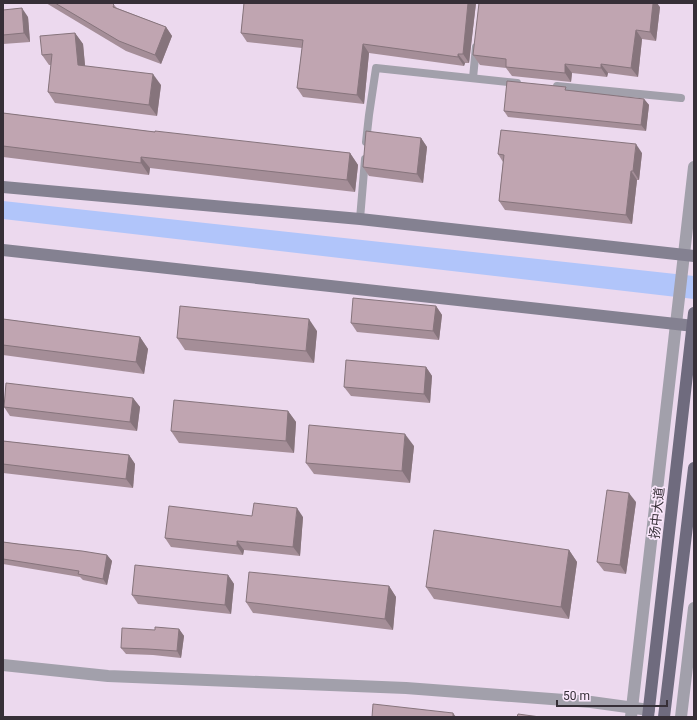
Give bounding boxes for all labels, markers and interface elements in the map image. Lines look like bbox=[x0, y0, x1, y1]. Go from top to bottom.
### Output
street label: 扬中大道 bbox=[647, 486, 667, 540]
scale bar bbox=[557, 682, 667, 708]
text: 50 m bbox=[563, 689, 590, 703]

